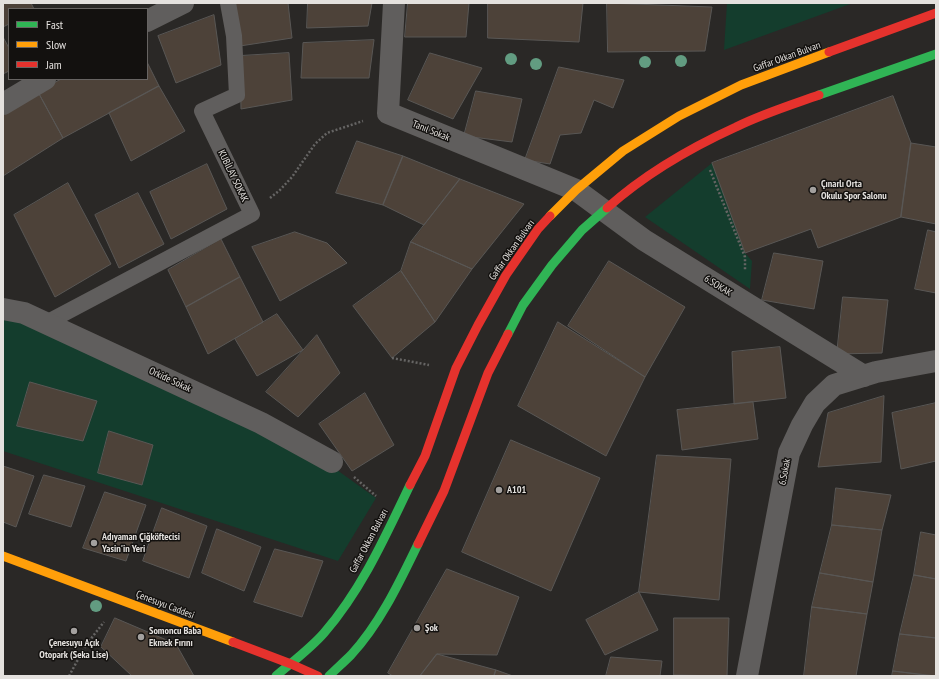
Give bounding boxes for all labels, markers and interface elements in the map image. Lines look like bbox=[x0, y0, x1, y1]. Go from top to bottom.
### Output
legend bbox=[8, 8, 148, 80]
text: Fast bbox=[46, 17, 63, 32]
text: Slow bbox=[46, 37, 66, 52]
street label: Gaffar Okkan Bulvarı bbox=[752, 39, 822, 75]
text: Jam bbox=[46, 57, 62, 72]
street label: Tanıl Sokak bbox=[411, 118, 451, 144]
street label: KUBİLAY SOKAK bbox=[215, 148, 251, 204]
place label: Çınarlı Orta Okulu Spor Salonu bbox=[821, 178, 887, 202]
marker: Çınarlı Orta Okulu Spor Salonu bbox=[808, 185, 818, 195]
street label: Gaffar Okkan Bulvarı bbox=[487, 218, 537, 282]
street label: 6.SOKAK bbox=[702, 273, 734, 299]
street label: Orkide Sokak bbox=[147, 365, 193, 395]
street label: 6.Sokak bbox=[777, 458, 793, 486]
place label: A101 bbox=[507, 484, 526, 496]
marker: A101 bbox=[494, 485, 504, 495]
street label: Gaffar Okkan Bulvarı bbox=[347, 507, 391, 575]
place label: Adıyaman Çiğköftecisi Yasin'in Yeri bbox=[102, 531, 180, 554]
marker: Adıyaman Çiğköftecisi Yasin'in Yeri bbox=[89, 538, 99, 548]
street label: Çenesuyu Caddesi bbox=[134, 588, 196, 622]
place label: Şok bbox=[425, 622, 438, 634]
marker: Şok bbox=[412, 623, 422, 633]
place label: Somoncu Baba Ekmek Fırını bbox=[149, 625, 201, 648]
marker: Çenesuyu Açık Otopark (Seka Lise) bbox=[69, 626, 79, 636]
marker: Somoncu Baba Ekmek Fırını bbox=[136, 632, 146, 642]
place label: Çenesuyu Açık Otopark (Seka Lise) bbox=[39, 637, 109, 660]

